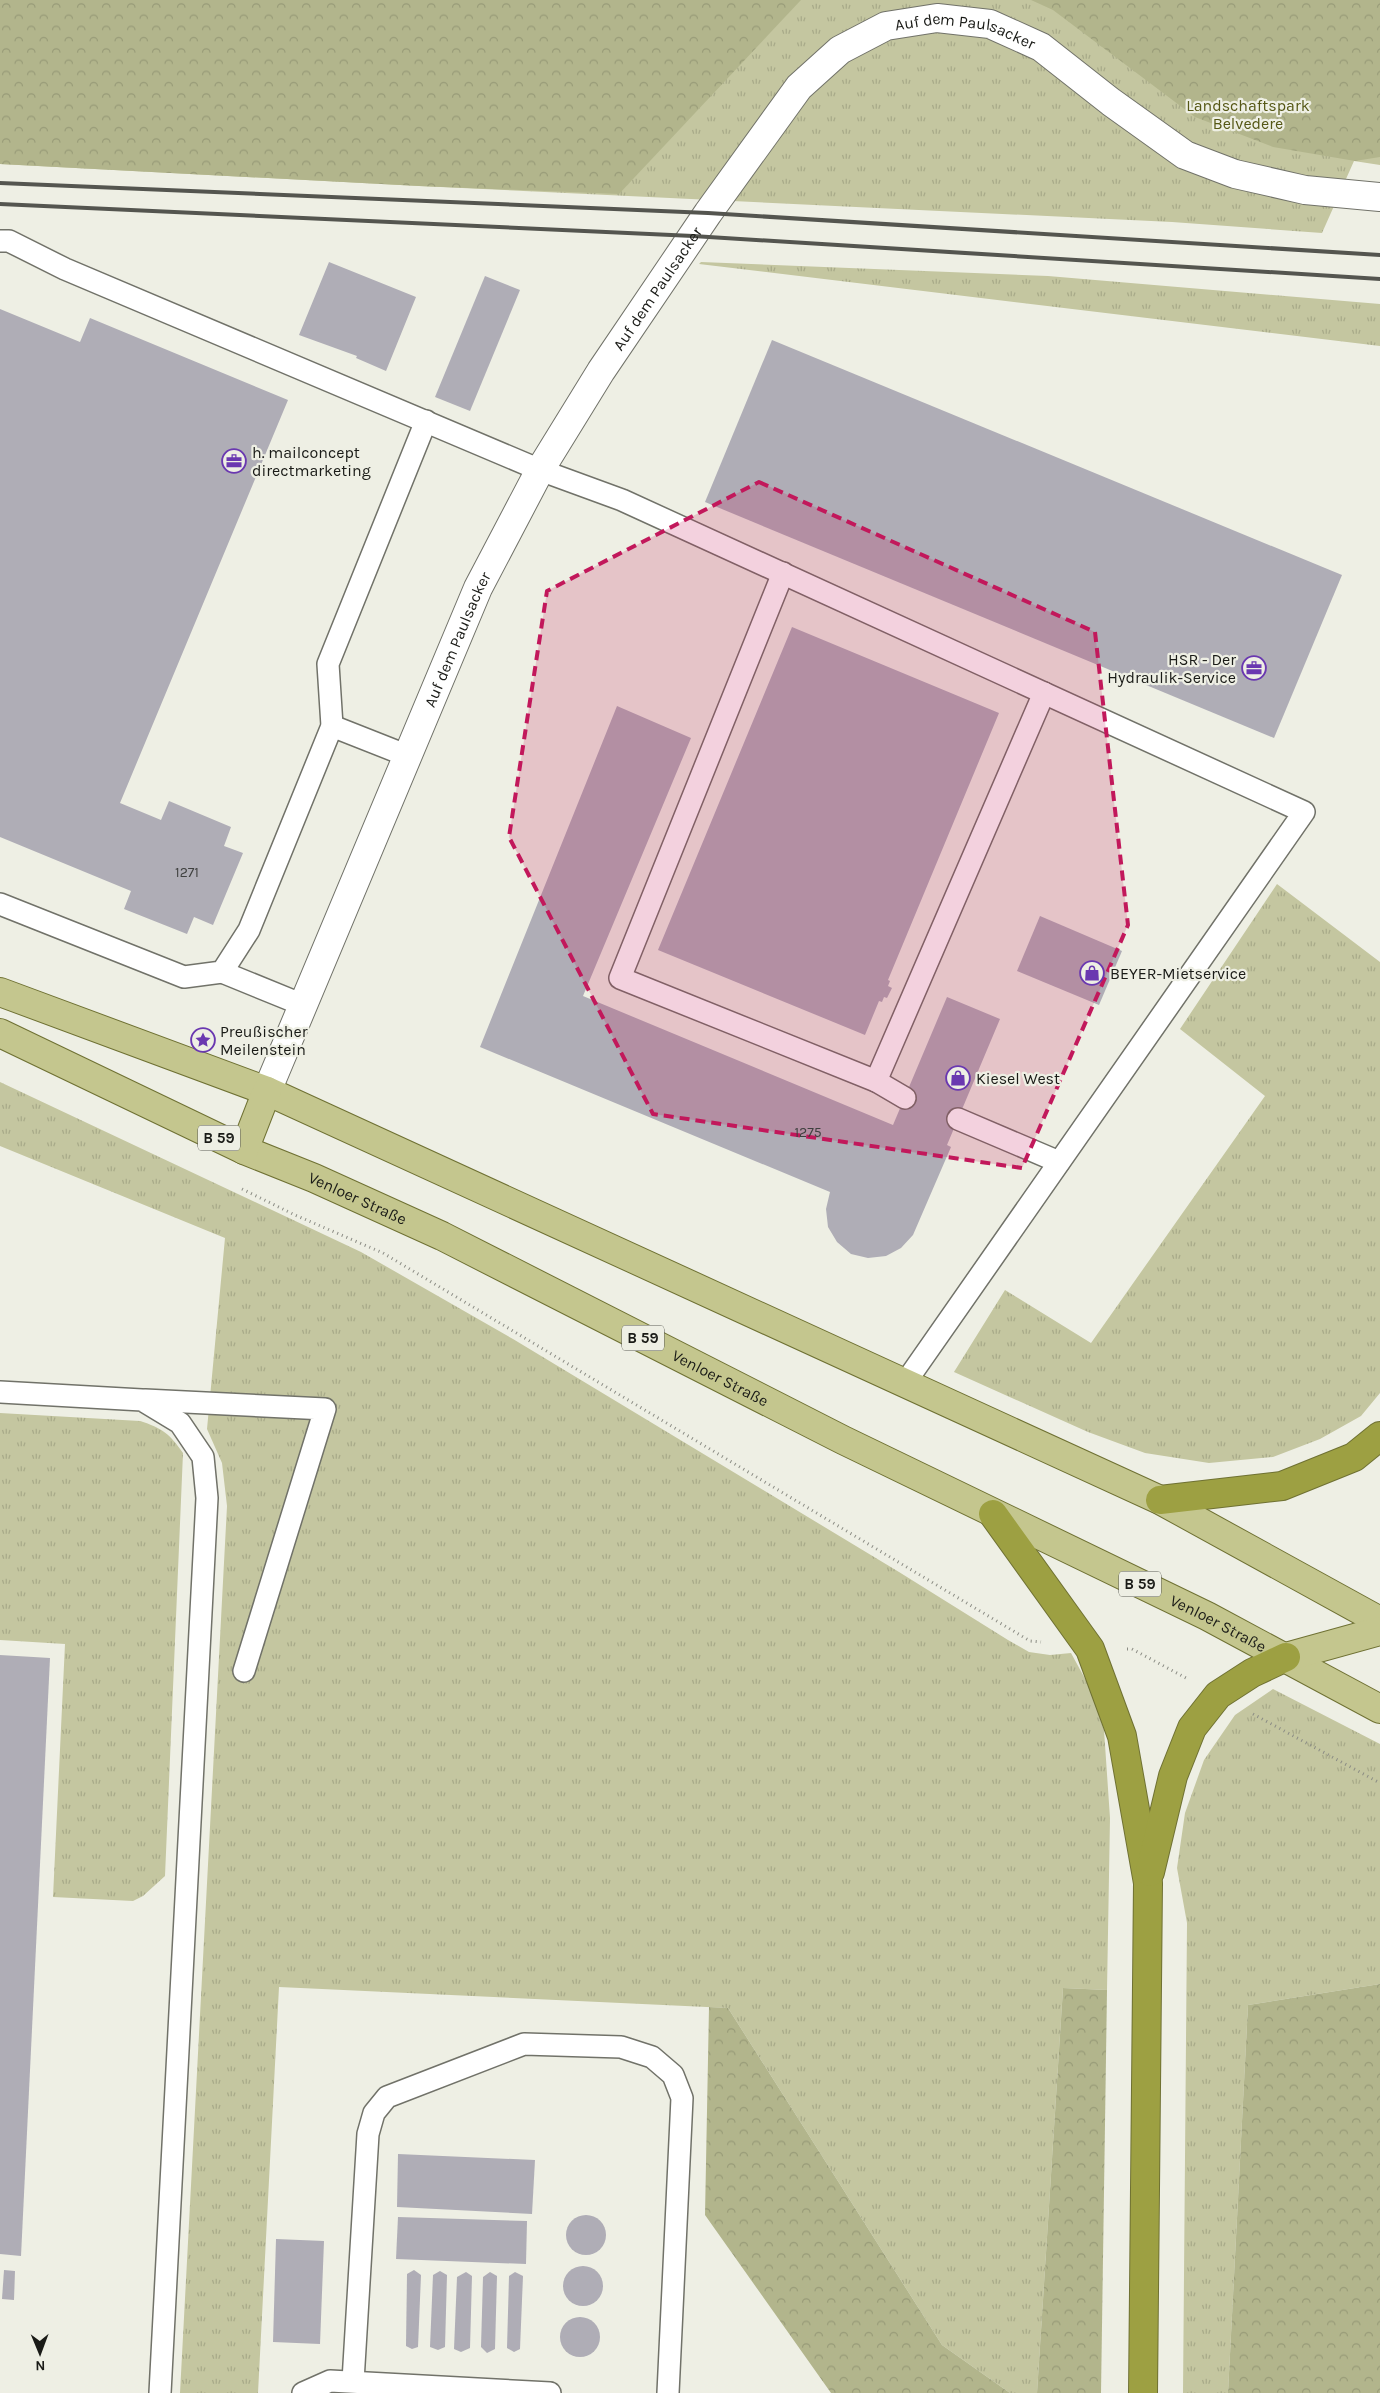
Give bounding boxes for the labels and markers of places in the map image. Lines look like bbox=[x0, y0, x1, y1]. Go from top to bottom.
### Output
place label: h. mailconcept directmarketing bbox=[252, 443, 371, 480]
office icon: h. mailconcept directmarketing bbox=[221, 448, 247, 474]
place label: HSR - Der Hydraulik-Service bbox=[1107, 650, 1236, 687]
office icon: HSR - Der Hydraulik-Service bbox=[1241, 655, 1267, 681]
shop icon: BEYER-Mietservice bbox=[1079, 960, 1105, 986]
place label: BEYER-Mietservice bbox=[1110, 964, 1246, 983]
place label: Preußischer Meilenstein bbox=[220, 1022, 308, 1059]
place icon: Preußischer Meilenstein bbox=[190, 1027, 216, 1053]
shop icon: Kiesel West bbox=[945, 1065, 971, 1091]
place label: Kiesel West bbox=[976, 1069, 1060, 1088]

